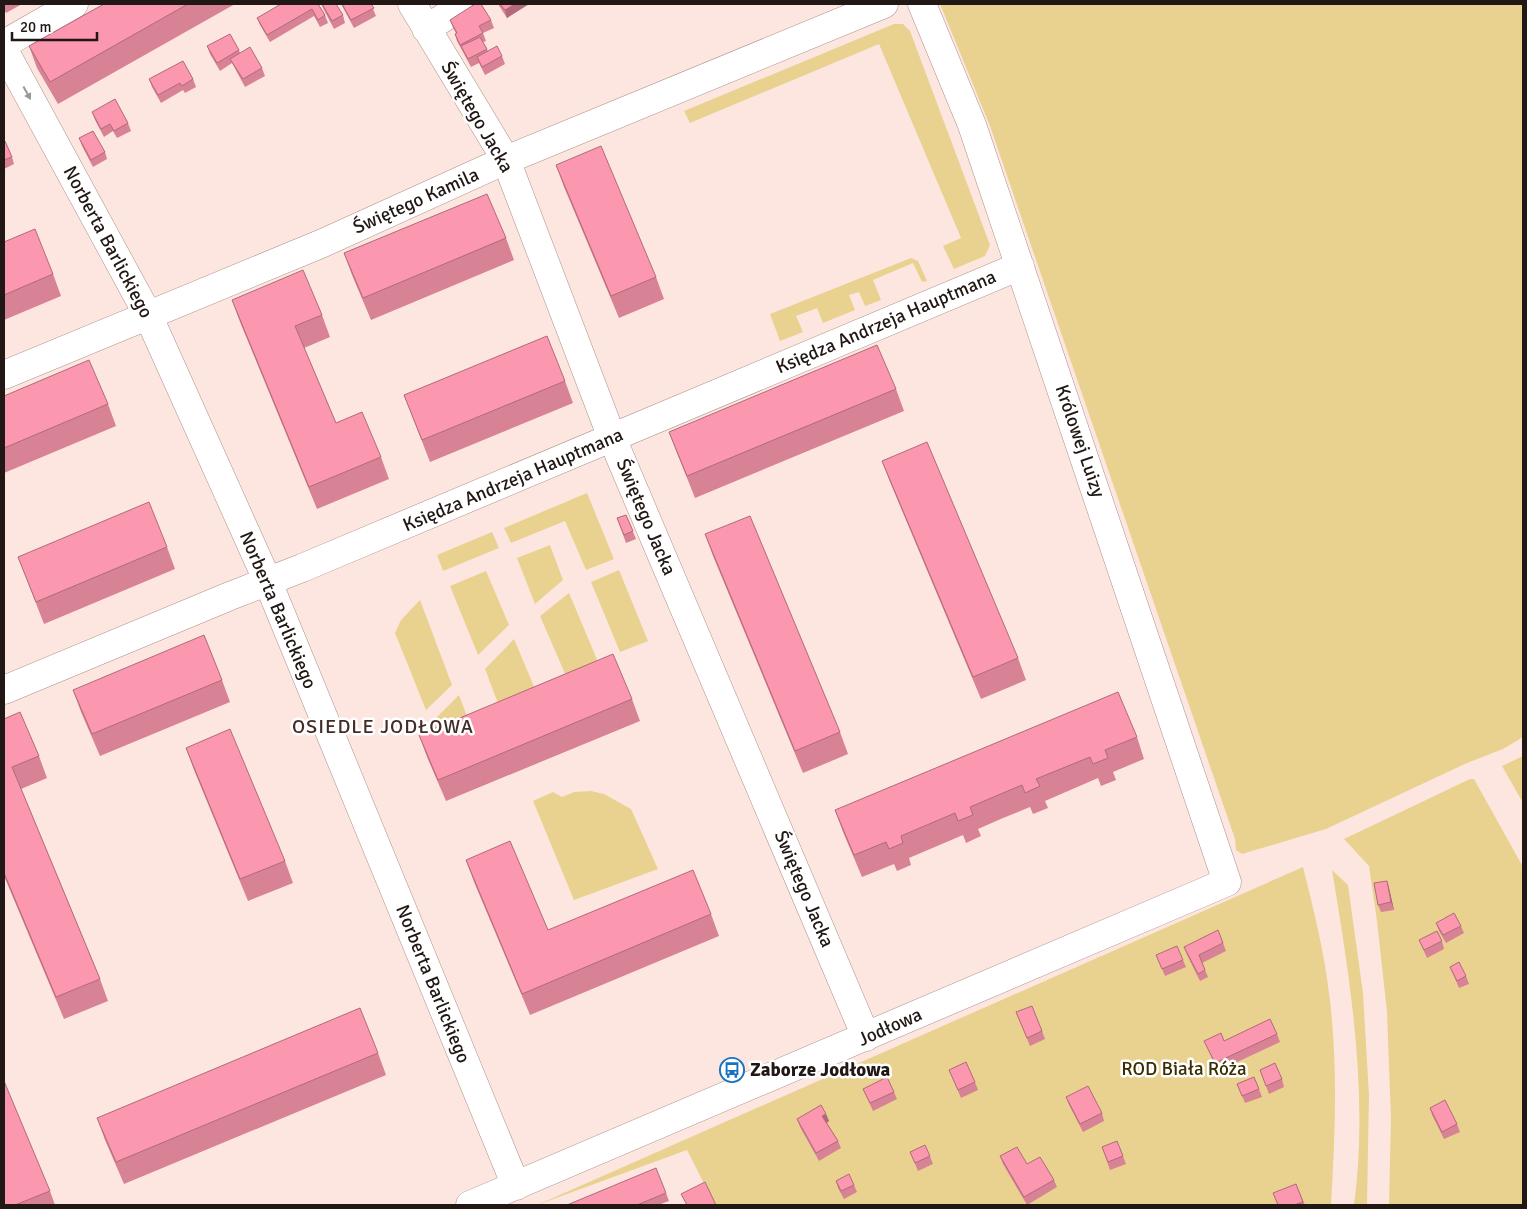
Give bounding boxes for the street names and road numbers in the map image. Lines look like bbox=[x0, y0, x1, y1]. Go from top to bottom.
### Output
street label: Świętego Jacka bbox=[435, 57, 519, 177]
street label: Norberta Barlickiego bbox=[58, 162, 158, 322]
street label: Świętego Kamila bbox=[349, 162, 483, 240]
street label: Księdza Andrzeja Hauptmana bbox=[772, 265, 1000, 379]
street label: Królowej Luizy bbox=[1050, 381, 1111, 501]
street label: Księdza Andrzeja Hauptmana bbox=[399, 423, 627, 537]
street label: Świętego Jacka bbox=[611, 455, 681, 579]
street label: Norberta Barlickiego bbox=[234, 528, 322, 693]
street label: Świętego Jacka bbox=[769, 827, 839, 951]
street label: Norberta Barlickiego bbox=[390, 901, 476, 1067]
street label: Jodłowa bbox=[854, 1002, 926, 1052]

